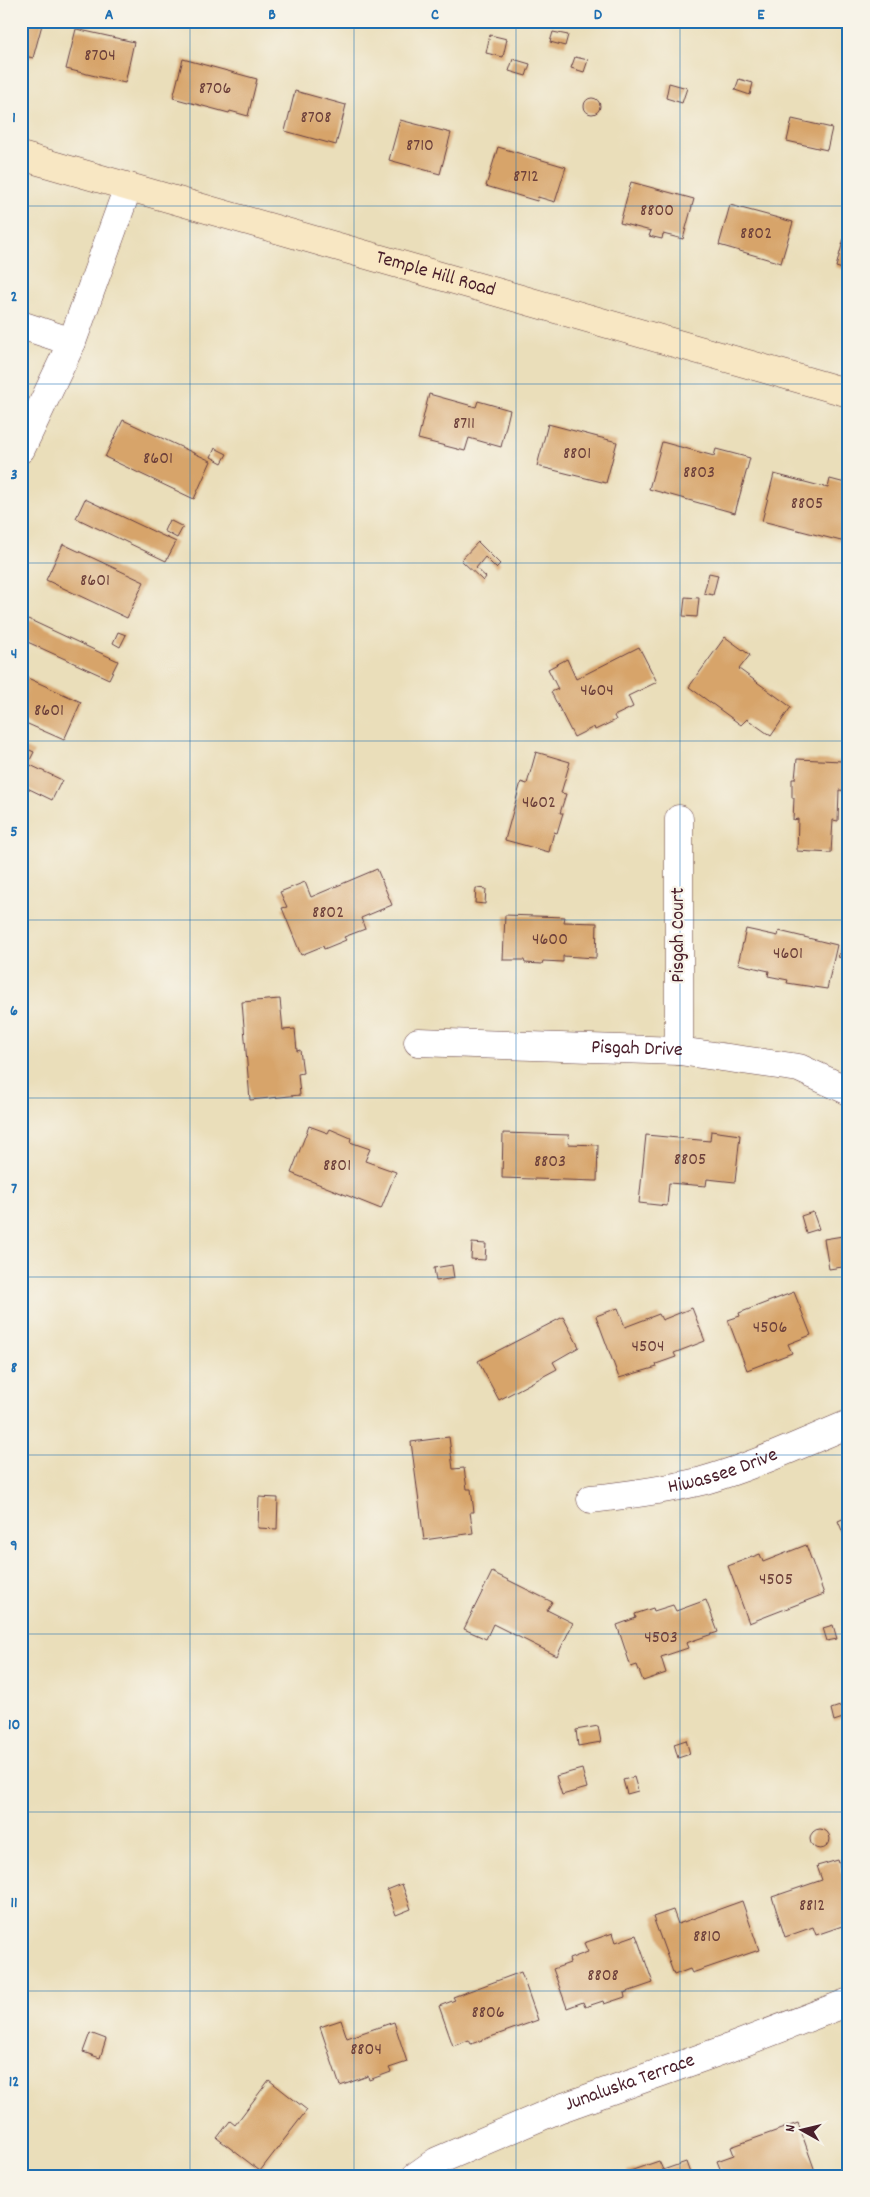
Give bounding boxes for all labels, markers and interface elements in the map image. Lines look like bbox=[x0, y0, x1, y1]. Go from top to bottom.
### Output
text: A bbox=[105, 4, 114, 27]
text: B bbox=[268, 4, 276, 27]
text: C bbox=[431, 4, 439, 27]
text: D bbox=[594, 4, 603, 27]
text: E bbox=[757, 4, 765, 27]
house number: 8704 bbox=[84, 44, 116, 69]
house number: 8706 bbox=[199, 77, 231, 102]
house number: 8708 bbox=[300, 106, 332, 131]
text: 1 bbox=[12, 107, 16, 130]
house number: 8710 bbox=[406, 134, 434, 159]
house number: 8712 bbox=[513, 165, 539, 190]
house number: 8800 bbox=[640, 199, 674, 224]
house number: 8802 bbox=[740, 222, 772, 247]
street label: Temple Hill Road bbox=[372, 244, 499, 305]
text: 2 bbox=[11, 286, 18, 309]
house number: 8711 bbox=[453, 412, 475, 437]
house number: 8801 bbox=[563, 442, 591, 467]
house number: 8601 bbox=[143, 447, 173, 472]
house number: 8803 bbox=[683, 461, 715, 486]
text: 3 bbox=[10, 464, 18, 487]
house number: 8805 bbox=[791, 492, 823, 517]
house number: 8601 bbox=[80, 569, 110, 594]
text: 4 bbox=[11, 643, 17, 666]
house number: 4604 bbox=[580, 679, 614, 704]
house number: 8601 bbox=[34, 699, 64, 724]
house number: 4602 bbox=[522, 791, 556, 816]
text: 5 bbox=[10, 821, 18, 844]
street label: Pisgah Court bbox=[665, 887, 693, 983]
house number: 8802 bbox=[312, 901, 344, 926]
house number: 4600 bbox=[532, 928, 568, 953]
house number: 4601 bbox=[773, 942, 803, 967]
text: 6 bbox=[10, 1000, 18, 1023]
street label: Pisgah Drive bbox=[591, 1034, 683, 1065]
house number: 8805 bbox=[674, 1148, 706, 1173]
house number: 8803 bbox=[534, 1150, 566, 1175]
house number: 8801 bbox=[323, 1154, 351, 1179]
text: 7 bbox=[11, 1178, 17, 1201]
house number: 4506 bbox=[753, 1316, 787, 1341]
house number: 4504 bbox=[631, 1335, 665, 1360]
text: 8 bbox=[11, 1357, 18, 1380]
street label: Hiwassee Drive bbox=[666, 1441, 782, 1502]
text: 9 bbox=[10, 1535, 18, 1558]
house number: 4505 bbox=[759, 1568, 793, 1593]
house number: 4503 bbox=[644, 1626, 678, 1651]
text: 10 bbox=[8, 1714, 20, 1737]
text: 11 bbox=[10, 1892, 18, 1915]
house number: 8812 bbox=[799, 1894, 825, 1919]
house number: 8810 bbox=[693, 1925, 721, 1950]
house number: 8808 bbox=[587, 1964, 619, 1989]
house number: 8806 bbox=[471, 2001, 505, 2026]
house number: 8804 bbox=[350, 2038, 382, 2063]
street label: Junaluska Terrace bbox=[561, 2047, 699, 2119]
text: 12 bbox=[9, 2071, 19, 2094]
north arrow bbox=[778, 2104, 828, 2154]
text: N bbox=[781, 2124, 802, 2133]

